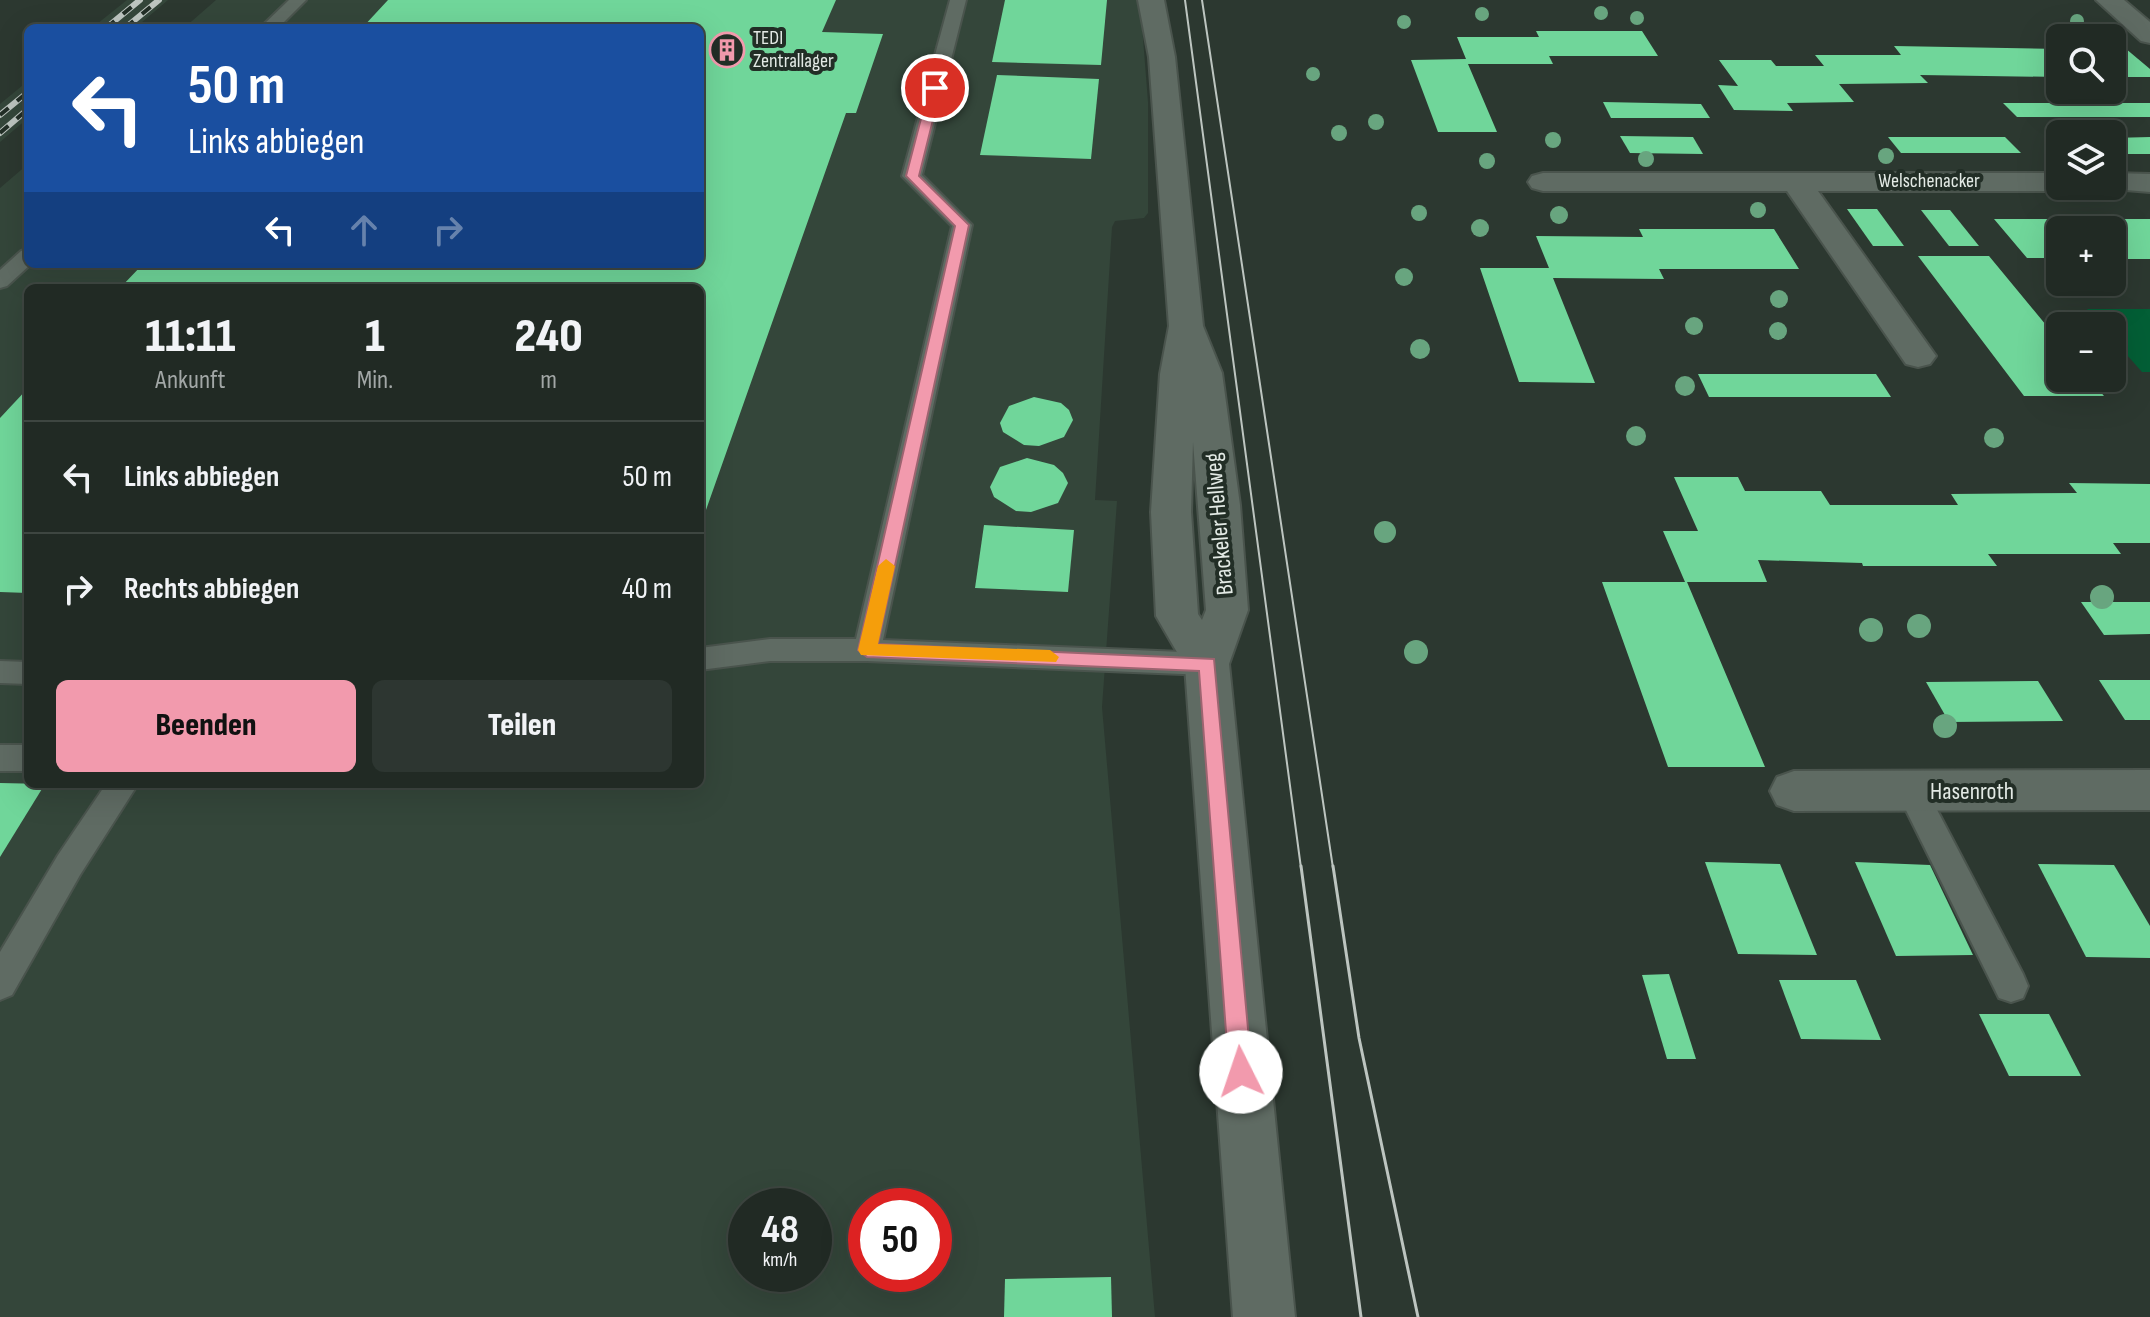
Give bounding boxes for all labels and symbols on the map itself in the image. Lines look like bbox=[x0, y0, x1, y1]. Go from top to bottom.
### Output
place label: TEDI Zentrallager bbox=[753, 26, 834, 73]
building icon: TEDI Zentrallager bbox=[708, 31, 746, 69]
pin bbox=[901, 54, 969, 122]
street label: Welschenacker bbox=[1878, 169, 1980, 193]
street label: Brackeler Hellweg bbox=[1198, 452, 1240, 596]
street label: Hasenroth bbox=[1930, 777, 2014, 806]
position arrow bbox=[1199, 1030, 1283, 1114]
speed limit sign: 50 bbox=[848, 1188, 952, 1292]

